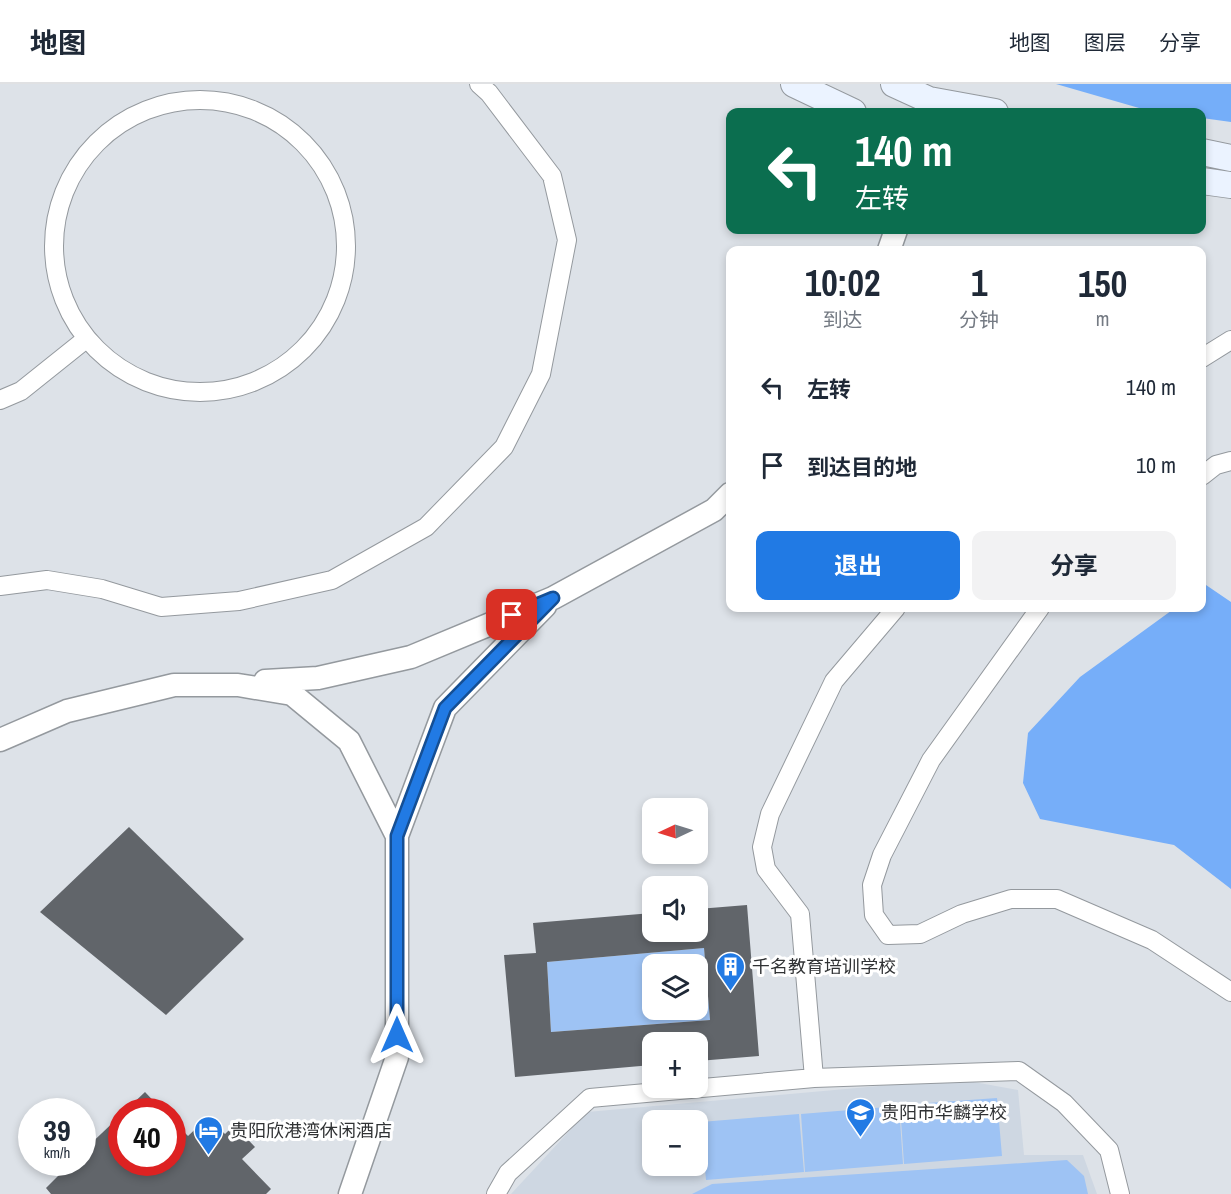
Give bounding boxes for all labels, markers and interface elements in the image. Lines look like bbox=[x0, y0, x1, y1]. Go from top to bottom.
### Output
text: 地图 bbox=[30, 24, 86, 62]
text: 地图 bbox=[1009, 28, 1051, 57]
text: 图层 bbox=[1084, 28, 1126, 57]
text: 分享 bbox=[1159, 28, 1201, 57]
text: 140 m bbox=[855, 123, 953, 179]
icon: left bbox=[756, 132, 834, 210]
text: 左转 bbox=[855, 180, 909, 216]
text: 10:02 bbox=[805, 259, 880, 307]
text: 1 bbox=[971, 259, 987, 307]
text: 150 bbox=[1078, 260, 1127, 308]
text: m bbox=[1096, 305, 1109, 332]
text: 到达 bbox=[823, 306, 863, 333]
text: 分钟 bbox=[959, 306, 999, 333]
icon: left bbox=[756, 371, 789, 404]
text: 140 m bbox=[1126, 372, 1176, 402]
text: 左转 bbox=[807, 374, 851, 404]
icon: arrive bbox=[756, 449, 789, 482]
text: 10 m bbox=[1136, 450, 1176, 480]
text: 到达目的地 bbox=[807, 452, 917, 482]
button: 退出 bbox=[756, 531, 960, 600]
button: 分享 bbox=[972, 531, 1176, 600]
pin bbox=[486, 589, 537, 640]
icon: arrive bbox=[495, 598, 528, 631]
north arrow bbox=[642, 798, 708, 864]
map controls bbox=[642, 798, 708, 1176]
button: sound bbox=[642, 876, 708, 942]
building icon: 千名教育培训学校 bbox=[715, 950, 747, 992]
button: layers bbox=[642, 954, 708, 1020]
place label: 千名教育培训学校 bbox=[752, 954, 896, 979]
position arrow bbox=[365, 1003, 429, 1067]
button: + bbox=[642, 1032, 708, 1098]
school or university icon: 贵阳市华麟学校 bbox=[844, 1096, 876, 1138]
speed limit sign: 40 bbox=[108, 1098, 186, 1176]
place label: 贵阳市华麟学校 bbox=[881, 1100, 1007, 1125]
text: 39 bbox=[43, 1110, 71, 1150]
button: − bbox=[642, 1110, 708, 1176]
hotel icon: 贵阳欣港湾休闲酒店 bbox=[193, 1114, 225, 1156]
place label: 贵阳欣港湾休闲酒店 bbox=[230, 1118, 392, 1143]
text: km/h bbox=[44, 1142, 70, 1163]

